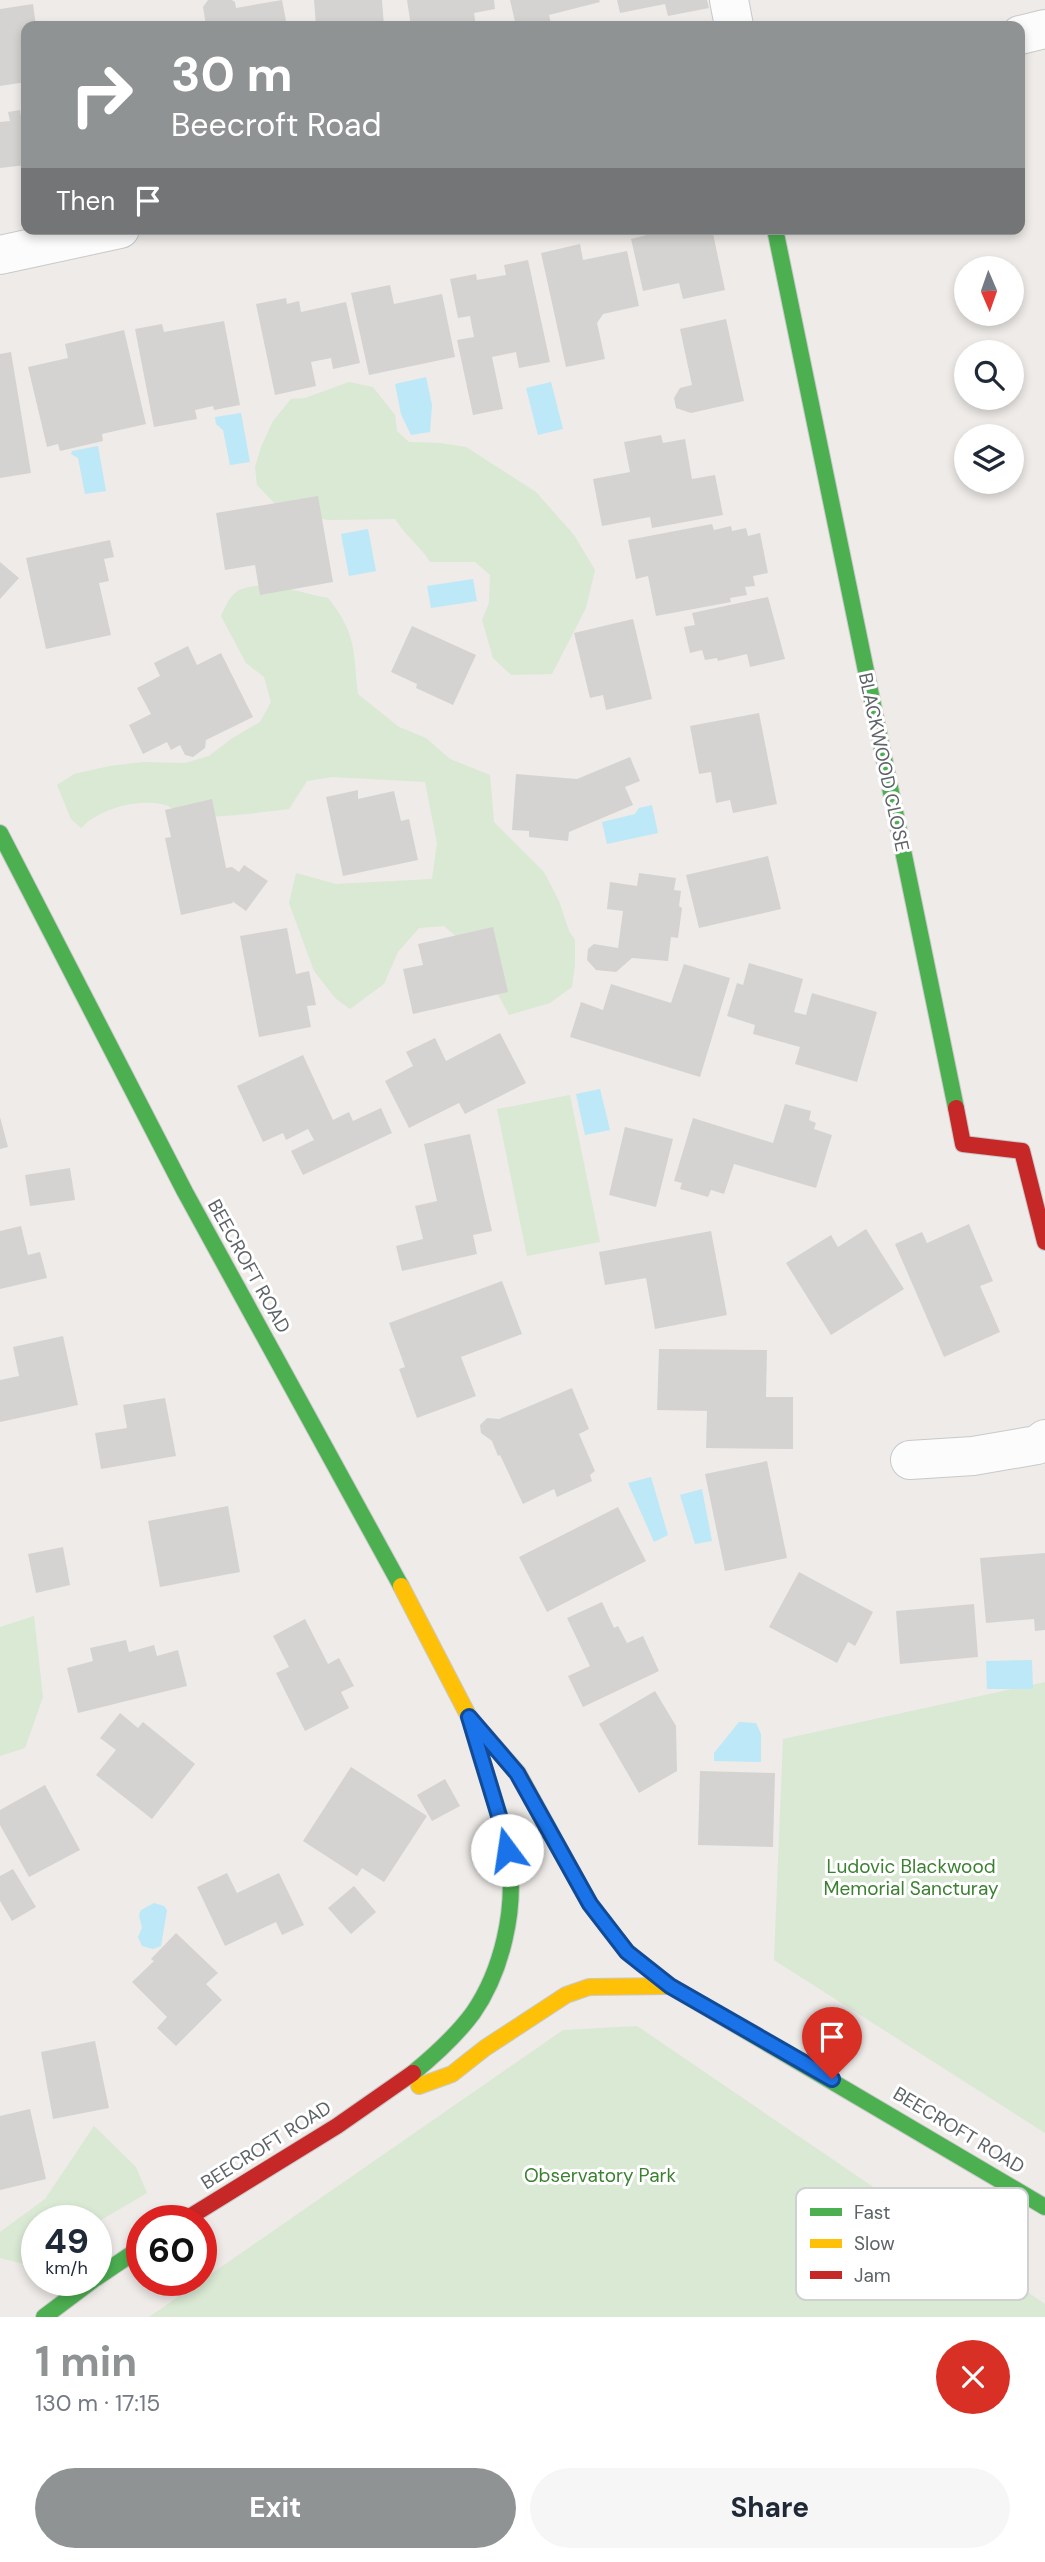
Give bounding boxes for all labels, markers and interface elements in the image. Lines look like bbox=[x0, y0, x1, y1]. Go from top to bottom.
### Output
text: 30 m bbox=[171, 42, 293, 106]
icon: right bbox=[56, 49, 147, 140]
text: Beecroft Road bbox=[171, 104, 382, 146]
icon: arrive bbox=[129, 182, 167, 220]
text: Then bbox=[56, 184, 115, 218]
north arrow bbox=[954, 256, 1024, 326]
map controls bbox=[954, 256, 1024, 494]
button: search bbox=[954, 340, 1024, 410]
button: layers bbox=[954, 424, 1024, 494]
street label: BLACKWOOD CLOSE bbox=[853, 670, 915, 854]
street label: BEECROFT ROAD bbox=[202, 1195, 296, 1337]
position arrow bbox=[470, 1813, 544, 1887]
park label: Ludovic Blackwood Memorial Sancturay bbox=[823, 1854, 999, 1901]
pin bbox=[802, 2007, 862, 2079]
icon: arrive bbox=[813, 2018, 851, 2056]
street label: BEECROFT ROAD bbox=[889, 2081, 1029, 2179]
street label: BEECROFT ROAD bbox=[196, 2095, 336, 2195]
park label: Observatory Park bbox=[524, 2163, 677, 2188]
legend bbox=[796, 2188, 1028, 2300]
text: Fast bbox=[854, 2200, 890, 2225]
speed limit sign: 60 bbox=[126, 2205, 217, 2296]
text: 49 bbox=[44, 2218, 89, 2264]
text: Slow bbox=[854, 2231, 895, 2256]
text: km/h bbox=[45, 2256, 88, 2280]
text: Jam bbox=[854, 2263, 891, 2288]
text: 1 min bbox=[35, 2334, 137, 2389]
button: close bbox=[936, 2340, 1010, 2414]
text: 130 m · 17:15 bbox=[35, 2388, 160, 2418]
button: Exit bbox=[35, 2468, 516, 2548]
button: Share bbox=[530, 2468, 1010, 2548]

